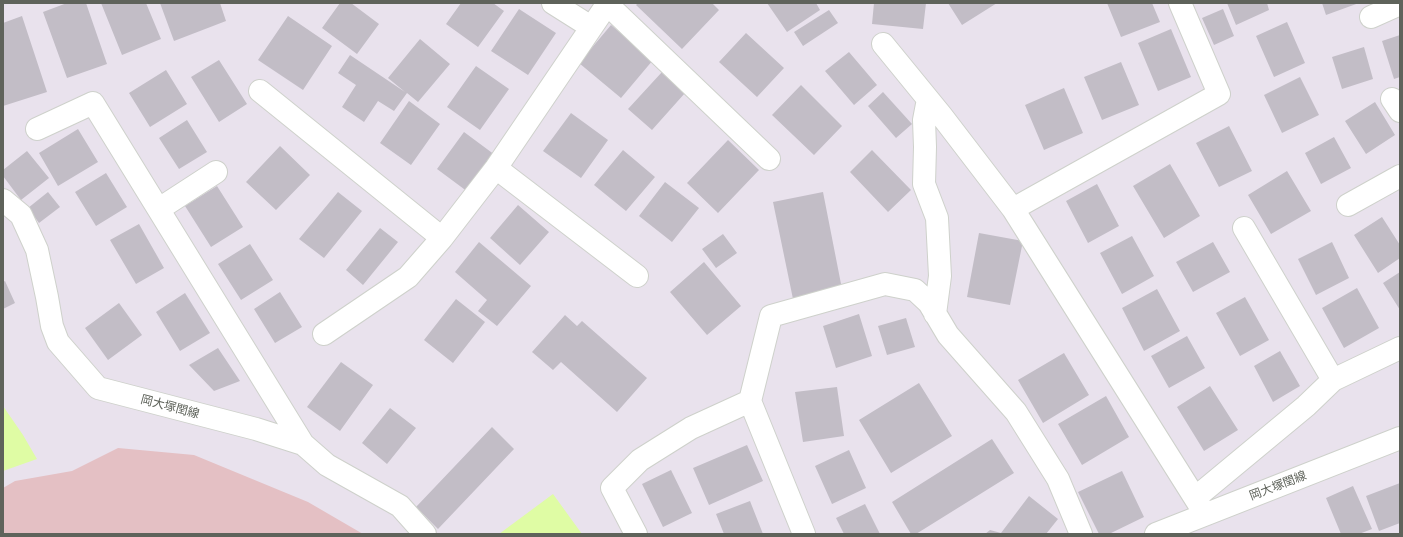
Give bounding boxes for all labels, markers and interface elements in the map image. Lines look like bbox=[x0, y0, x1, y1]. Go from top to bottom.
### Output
street label: 岡大塚閏線 bbox=[139, 392, 201, 422]
street label: 岡大塚閏線 bbox=[1247, 469, 1309, 503]

